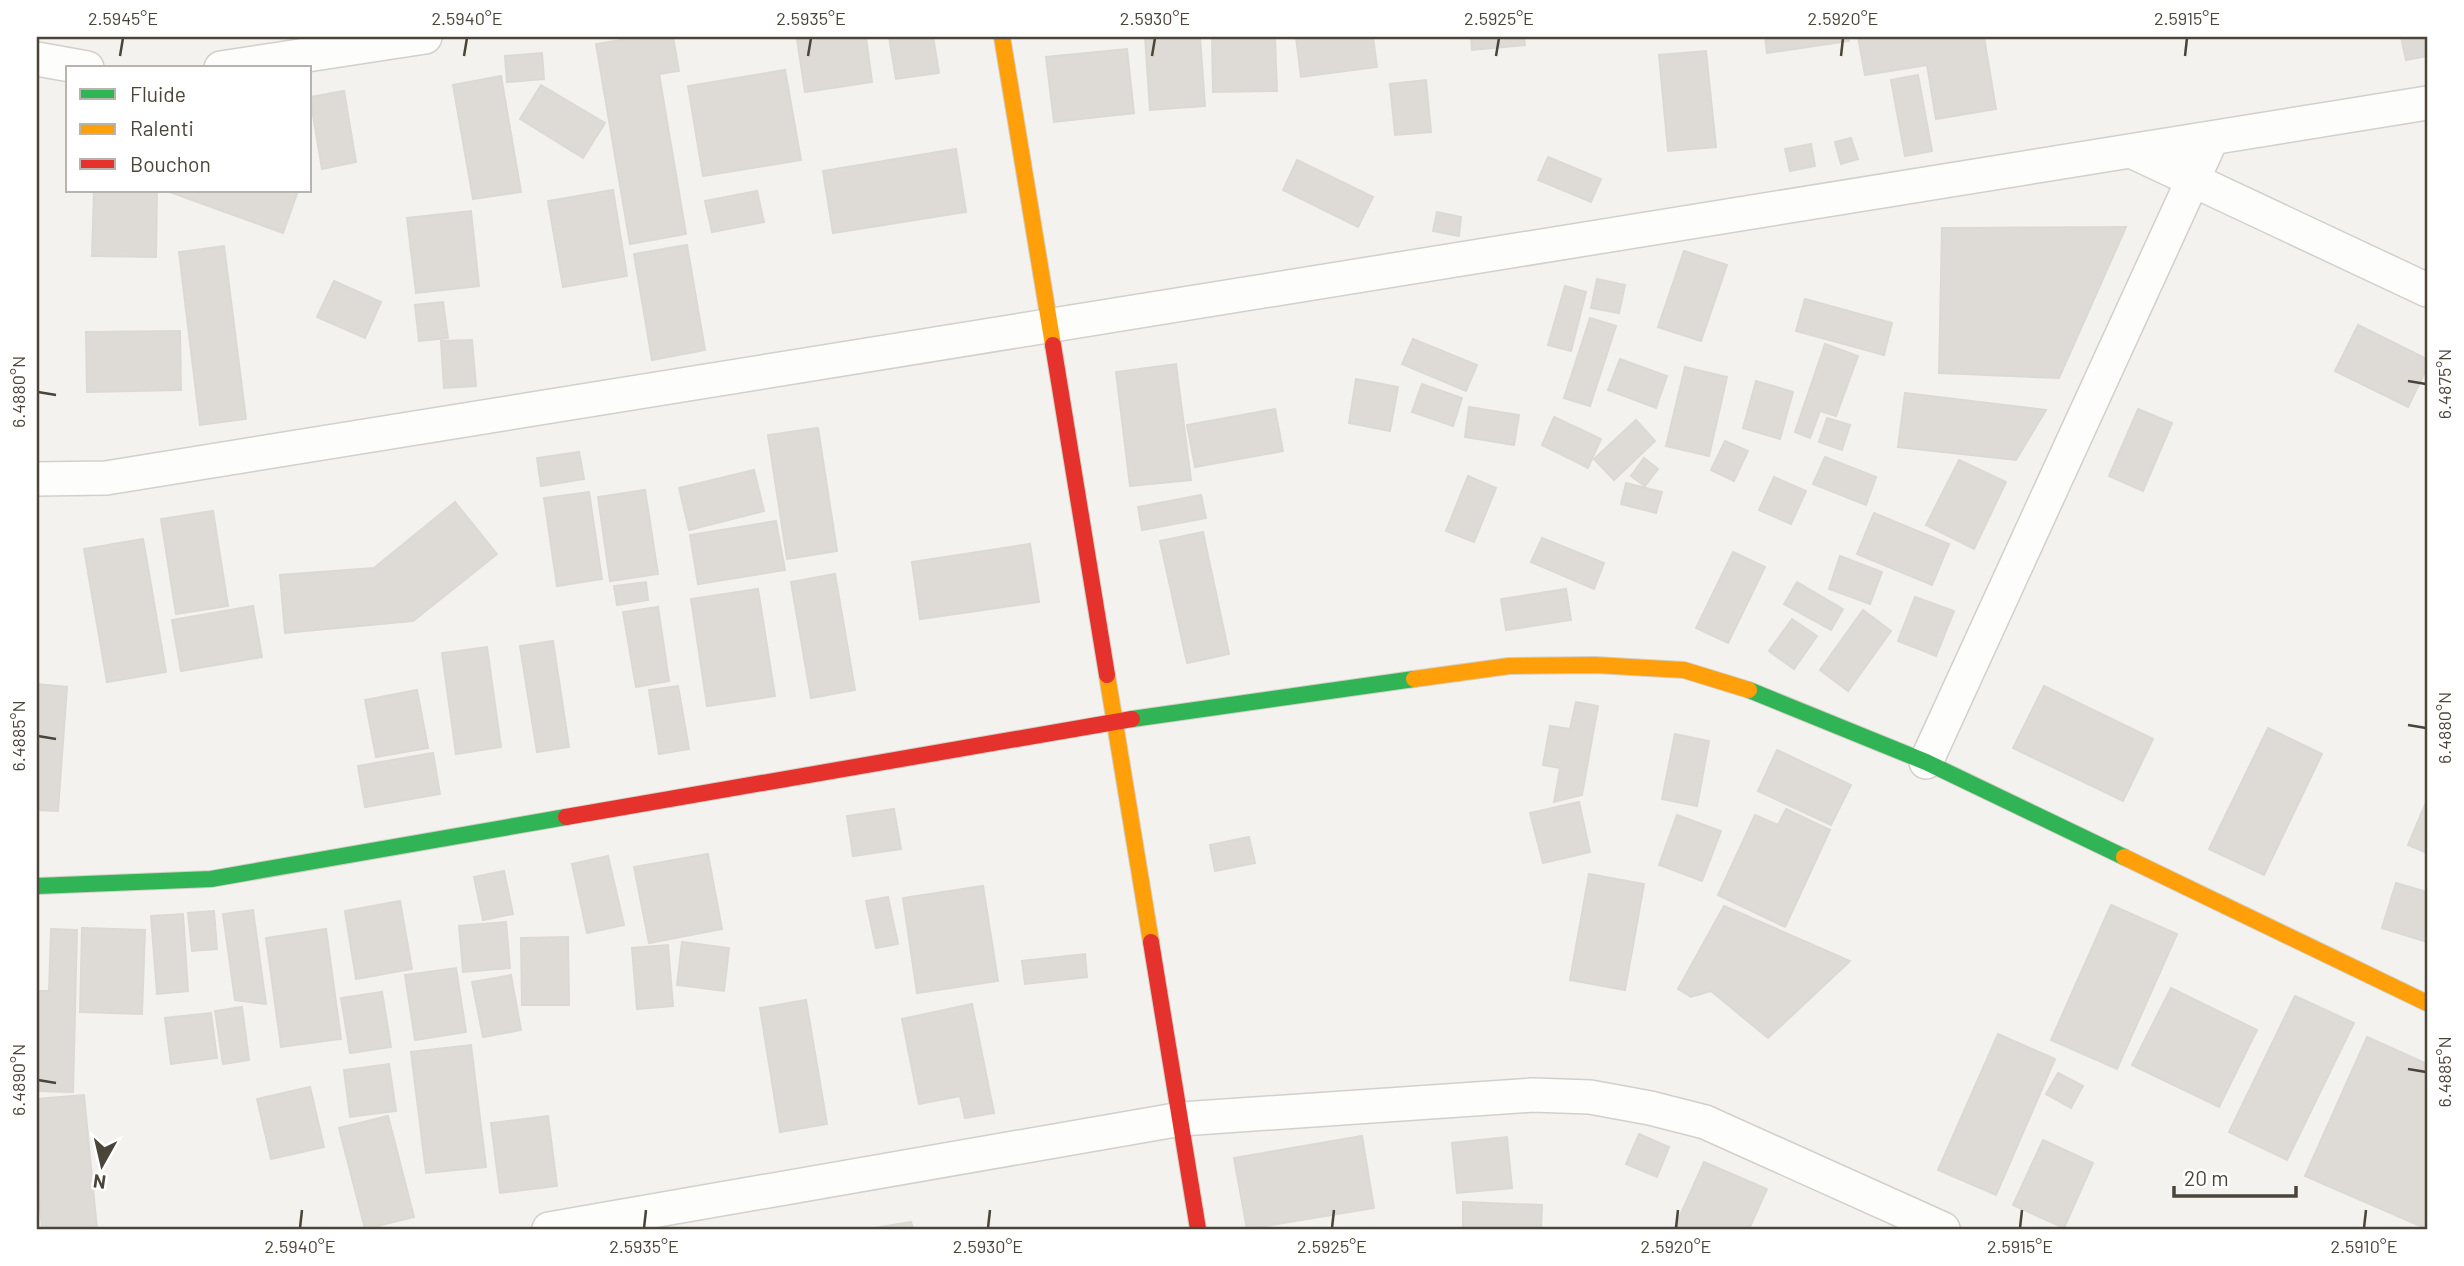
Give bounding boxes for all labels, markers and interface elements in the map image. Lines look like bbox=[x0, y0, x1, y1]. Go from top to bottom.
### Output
text: 2.5945°E bbox=[88, 7, 158, 29]
text: 2.5940°E bbox=[431, 7, 503, 29]
text: 2.5935°E bbox=[776, 7, 846, 29]
text: 2.5930°E bbox=[1120, 7, 1190, 29]
text: 2.5925°E bbox=[1464, 7, 1534, 29]
text: 2.5920°E bbox=[1808, 7, 1878, 29]
text: 2.5915°E bbox=[2154, 7, 2220, 29]
legend bbox=[66, 66, 312, 192]
text: Fluide bbox=[130, 81, 186, 106]
text: Ralenti bbox=[130, 115, 194, 140]
text: Bouchon bbox=[130, 151, 211, 176]
text: 6.4875°N bbox=[2433, 349, 2455, 419]
text: 6.4880°N bbox=[7, 356, 29, 428]
text: 6.4880°N bbox=[2433, 692, 2455, 764]
text: 6.4885°N bbox=[7, 700, 29, 772]
text: 6.4885°N bbox=[2433, 1036, 2455, 1108]
text: 6.4890°N bbox=[7, 1044, 29, 1116]
north arrow bbox=[66, 1130, 136, 1200]
scale bar bbox=[2174, 1154, 2296, 1198]
text: 20 m bbox=[2184, 1165, 2229, 1190]
text: N bbox=[92, 1170, 107, 1195]
text: 2.5940°E bbox=[264, 1235, 336, 1257]
text: 2.5935°E bbox=[609, 1235, 679, 1257]
text: 2.5930°E bbox=[953, 1235, 1023, 1257]
text: 2.5925°E bbox=[1297, 1235, 1367, 1257]
text: 2.5920°E bbox=[1641, 1235, 1711, 1257]
text: 2.5915°E bbox=[1987, 1235, 2053, 1257]
text: 2.5910°E bbox=[2330, 1235, 2398, 1257]

